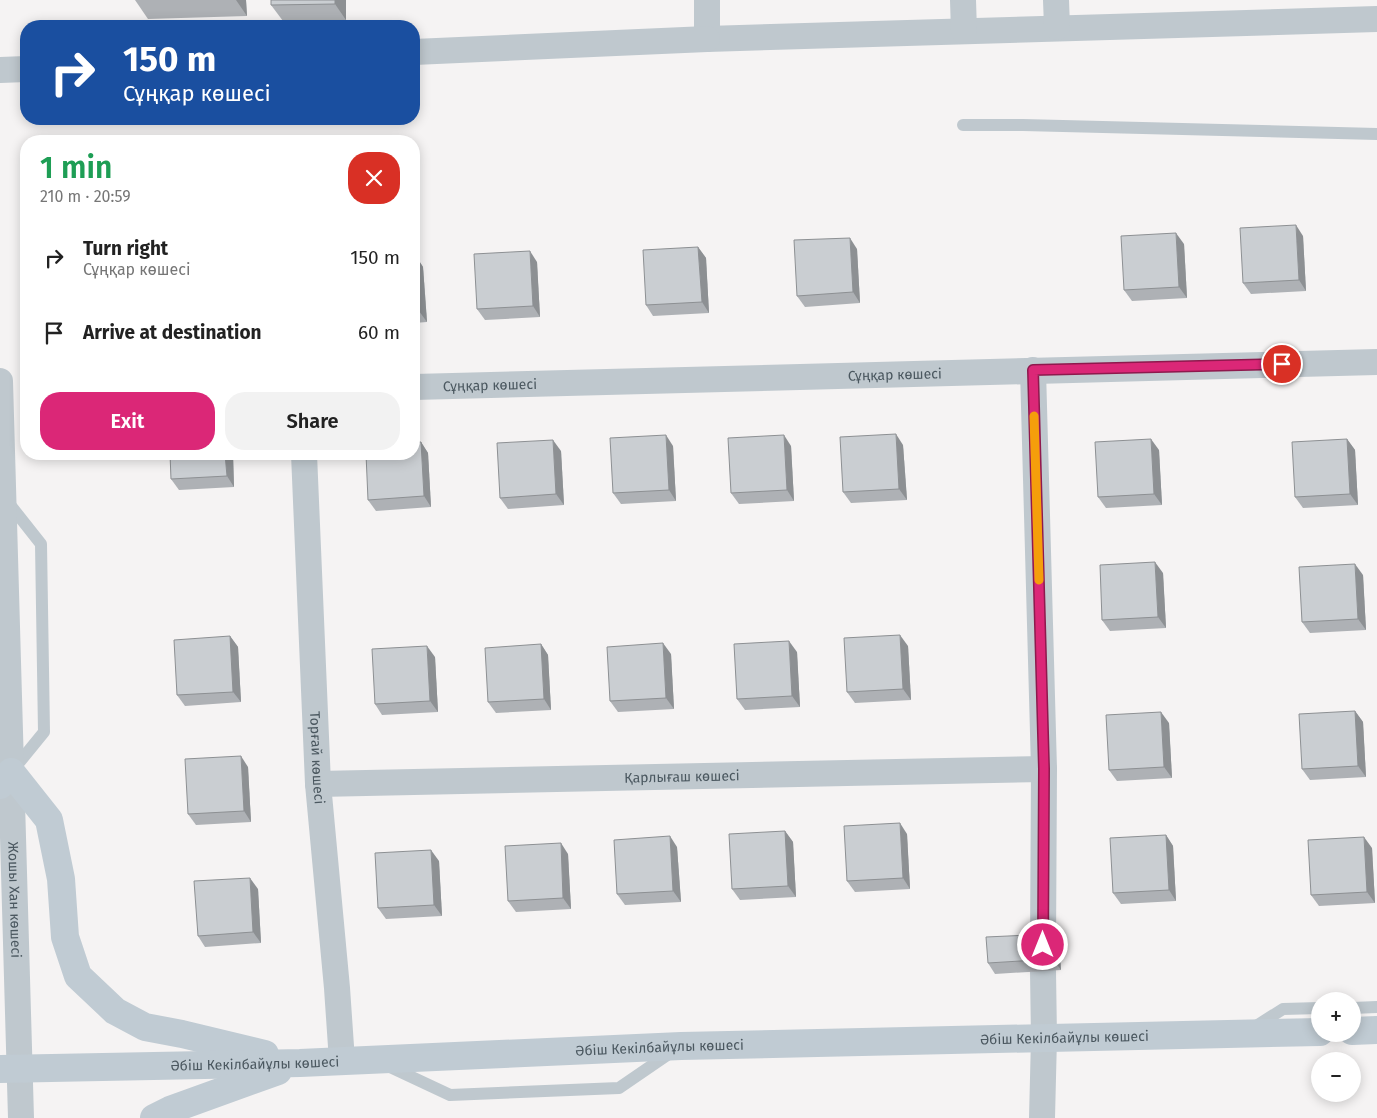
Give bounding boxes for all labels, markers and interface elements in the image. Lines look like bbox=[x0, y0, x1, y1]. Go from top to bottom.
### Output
text: 150 m bbox=[123, 38, 216, 80]
icon: right bbox=[40, 40, 105, 105]
text: Сұңқар көшесі bbox=[123, 80, 271, 107]
text: 1 min bbox=[40, 150, 112, 186]
button: close bbox=[348, 152, 400, 204]
text: 210 m · 20:59 bbox=[40, 187, 131, 206]
text: Turn right bbox=[83, 237, 168, 260]
icon: right bbox=[40, 244, 68, 272]
text: 150 m bbox=[350, 246, 400, 269]
text: Сұңқар көшесі bbox=[83, 260, 190, 279]
icon: arrive bbox=[40, 319, 68, 347]
text: Arrive at destination bbox=[83, 321, 262, 344]
text: 60 m bbox=[358, 321, 400, 344]
pin bbox=[1261, 343, 1303, 385]
icon: arrive bbox=[1268, 350, 1296, 378]
street label: Сұңқар көшесі bbox=[848, 365, 942, 384]
street label: Сұңқар көшесі bbox=[443, 375, 537, 395]
button: Exit bbox=[40, 392, 215, 450]
button: Share bbox=[225, 392, 400, 450]
street label: Торғай көшесі bbox=[306, 711, 328, 805]
street label: Қарлығаш көшесі bbox=[624, 767, 740, 786]
street label: Жошы Хан көшесі bbox=[5, 841, 25, 958]
position arrow bbox=[1016, 918, 1068, 970]
map controls bbox=[1311, 992, 1361, 1102]
button: + bbox=[1311, 992, 1361, 1042]
street label: Әбіш Кекілбайұлы көшесі bbox=[980, 1027, 1149, 1048]
street label: Әбіш Кекілбайұлы көшесі bbox=[575, 1036, 744, 1059]
button: − bbox=[1311, 1052, 1361, 1102]
street label: Әбіш Кекілбайұлы көшесі bbox=[170, 1053, 340, 1074]

